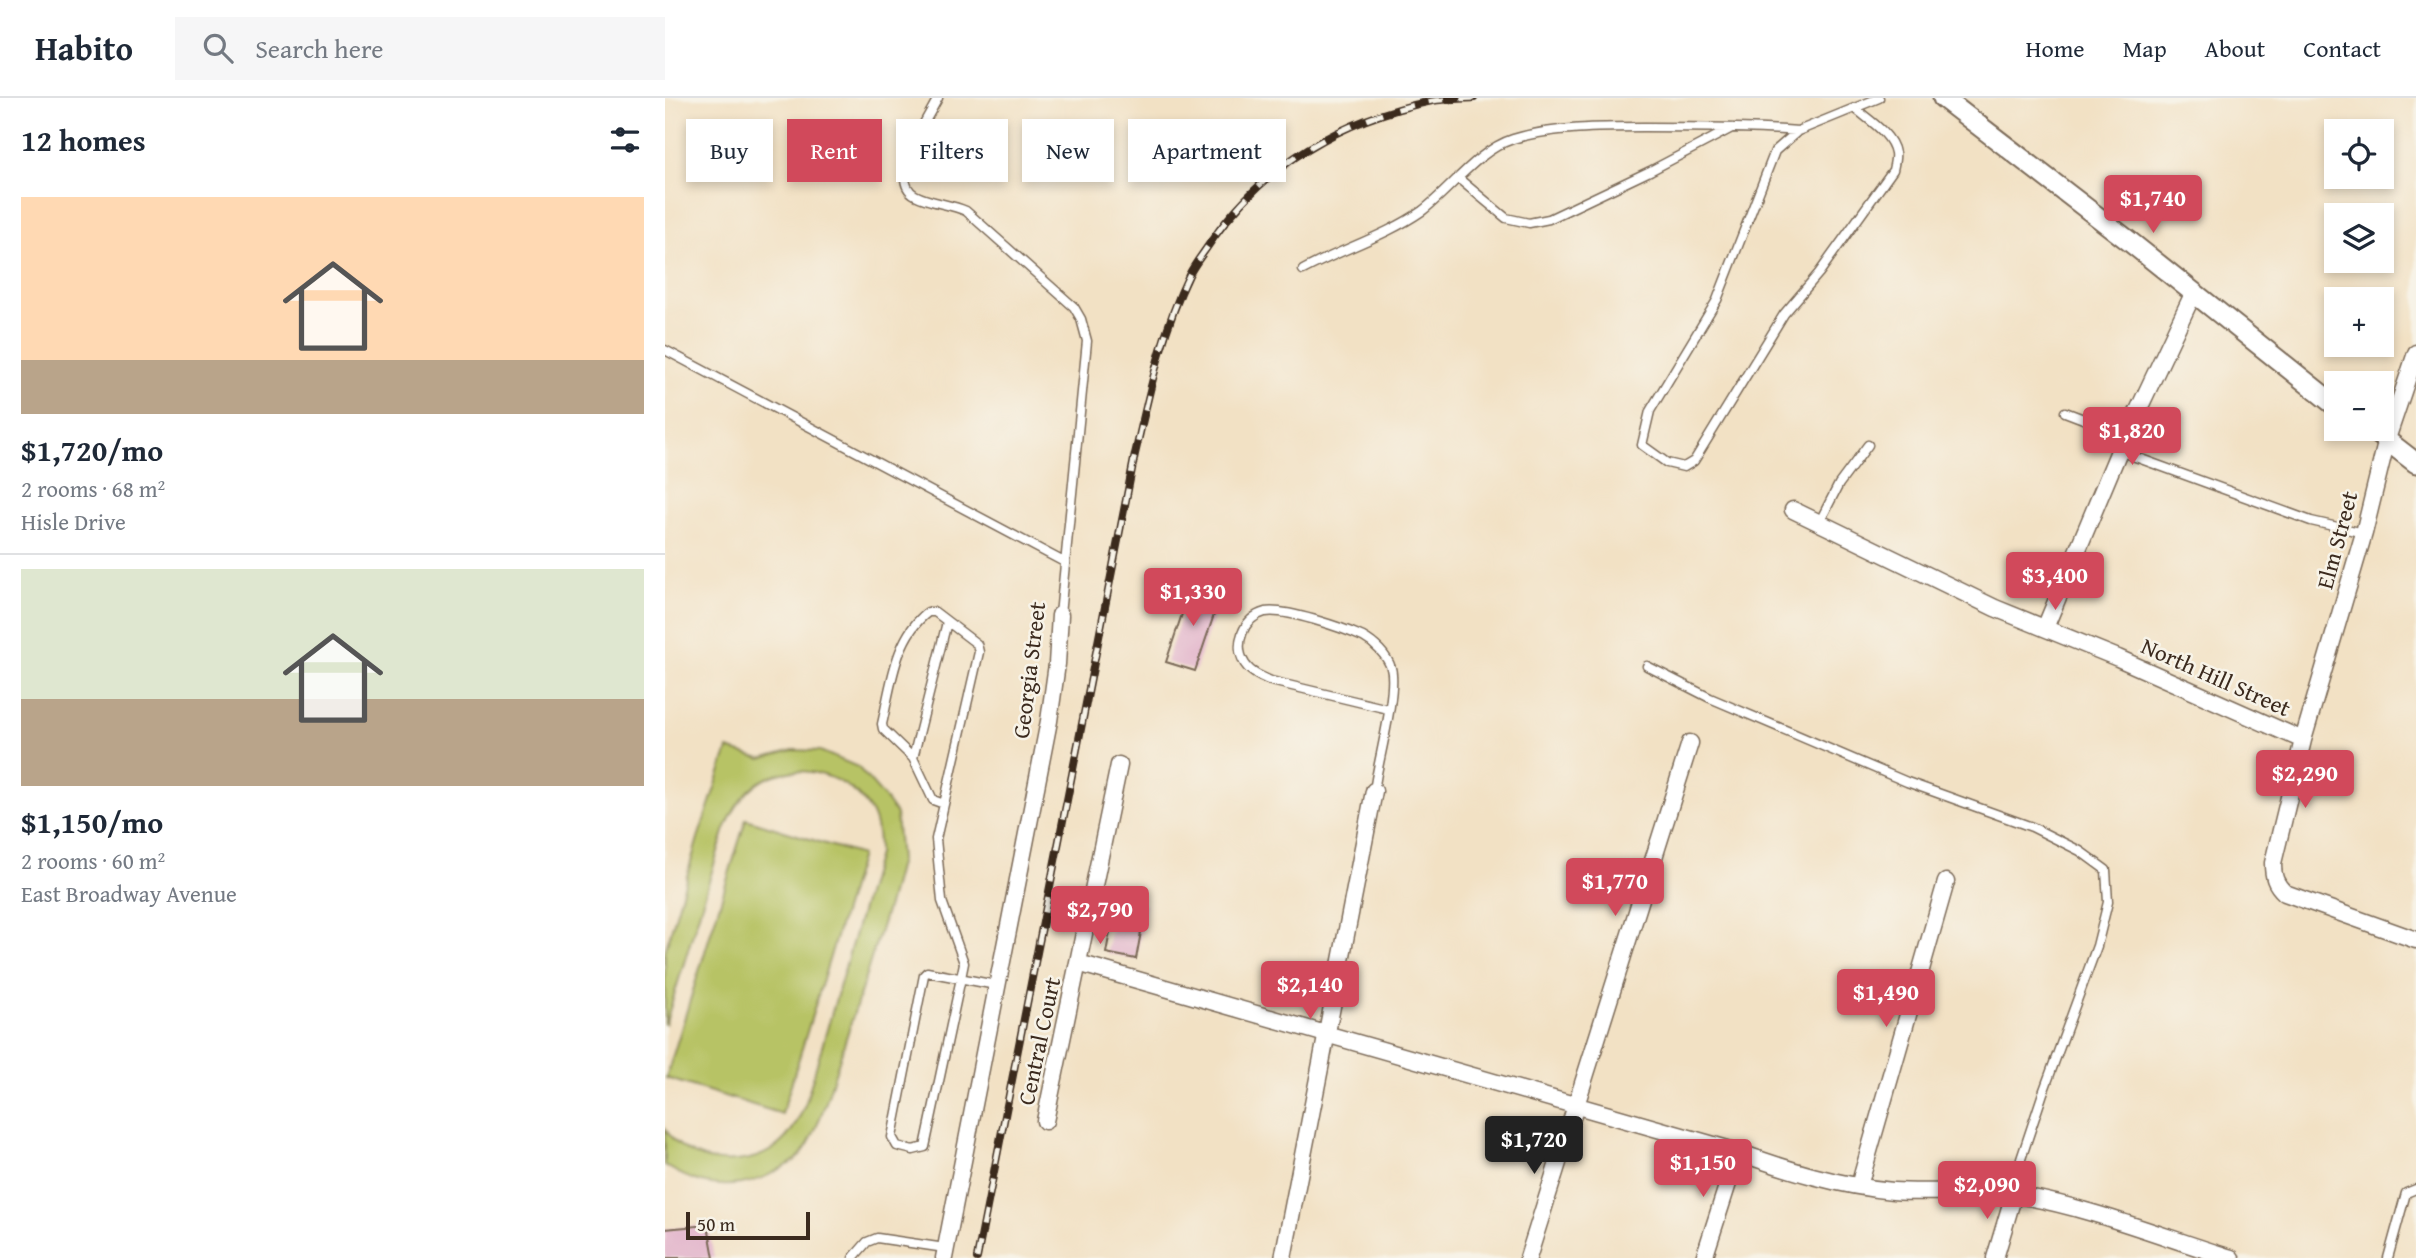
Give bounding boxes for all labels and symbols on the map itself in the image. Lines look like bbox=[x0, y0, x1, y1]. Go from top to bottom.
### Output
pin: $1,740 bbox=[2096, 176, 2210, 235]
pin: $1,820 bbox=[2075, 408, 2189, 467]
street label: Elm Street bbox=[2308, 487, 2365, 593]
pin: $3,400 bbox=[1998, 552, 2112, 612]
pin: $1,330 bbox=[1136, 568, 1250, 628]
street label: Georgia Street bbox=[1004, 600, 1053, 740]
street label: North Hill Street bbox=[2136, 629, 2296, 724]
pin: $2,290 bbox=[2248, 750, 2362, 810]
pin: $1,770 bbox=[1558, 858, 1672, 918]
pin: $2,790 bbox=[1043, 886, 1157, 946]
pin: $2,140 bbox=[1253, 962, 1367, 1021]
pin: $1,490 bbox=[1829, 970, 1943, 1029]
street label: Central Court bbox=[1009, 974, 1068, 1108]
pin: $1,720 bbox=[1477, 1116, 1591, 1176]
pin: $1,150 bbox=[1646, 1140, 1760, 1199]
pin: $2,090 bbox=[1930, 1162, 2044, 1221]
scale bar bbox=[686, 1209, 810, 1241]

